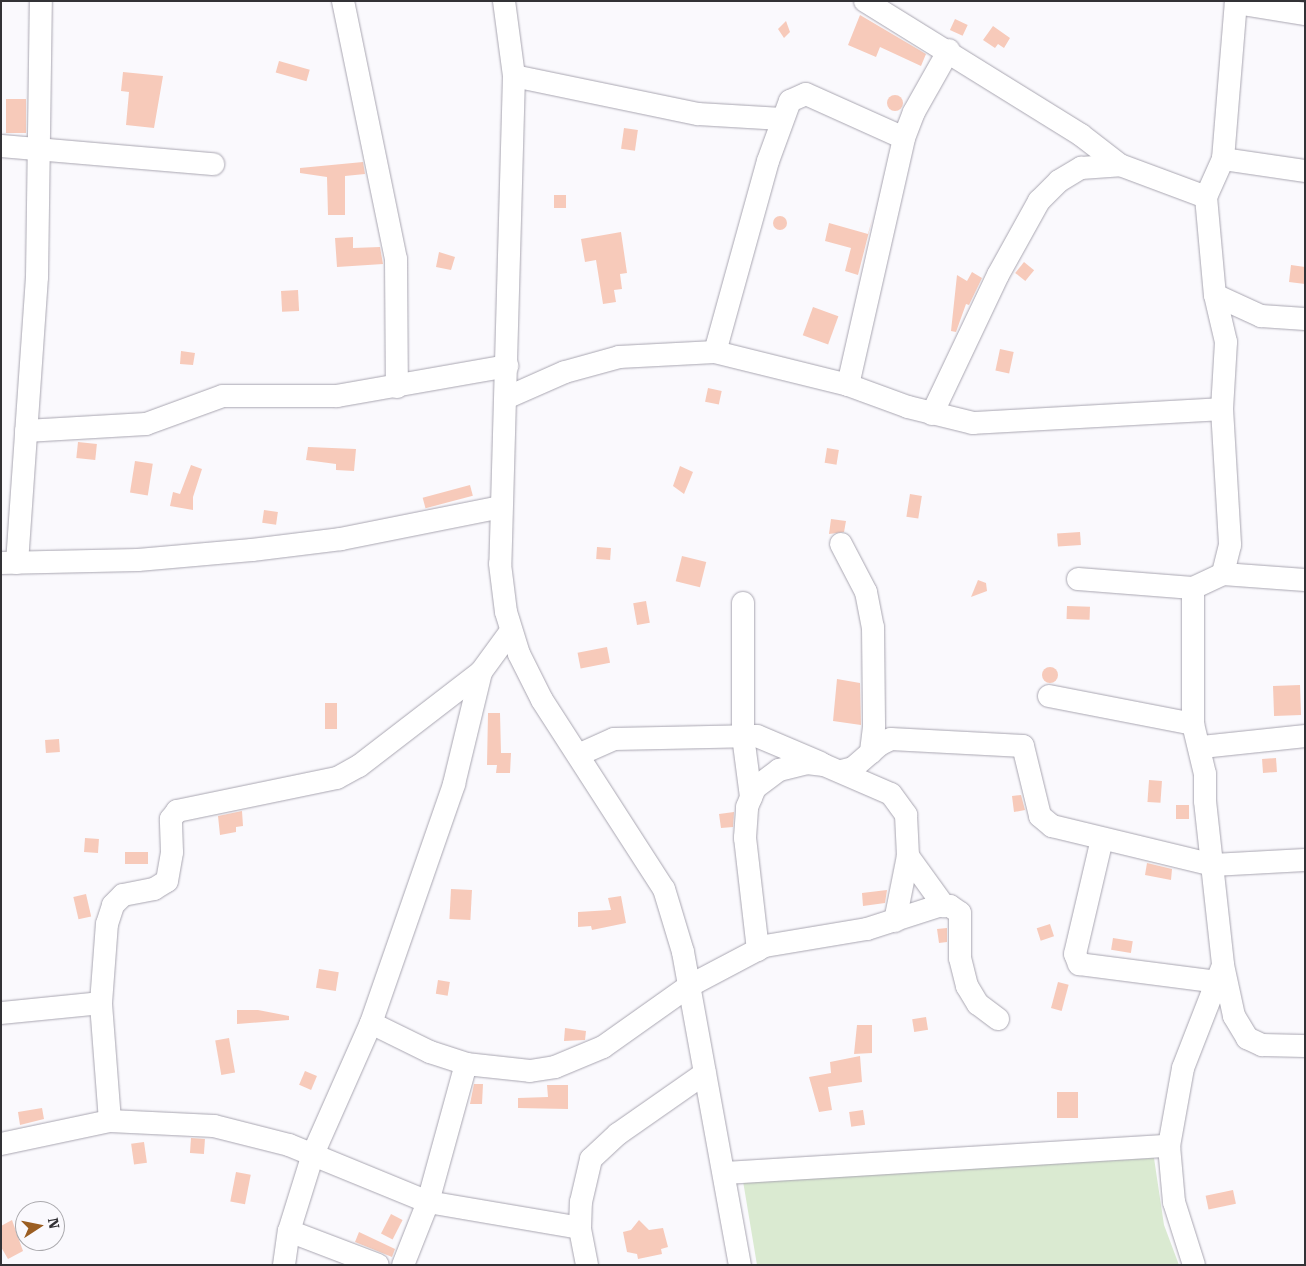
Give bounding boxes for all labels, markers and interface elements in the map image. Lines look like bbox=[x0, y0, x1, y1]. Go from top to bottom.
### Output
north arrow bbox=[15, 1201, 65, 1251]
text: N bbox=[45, 1217, 63, 1230]

